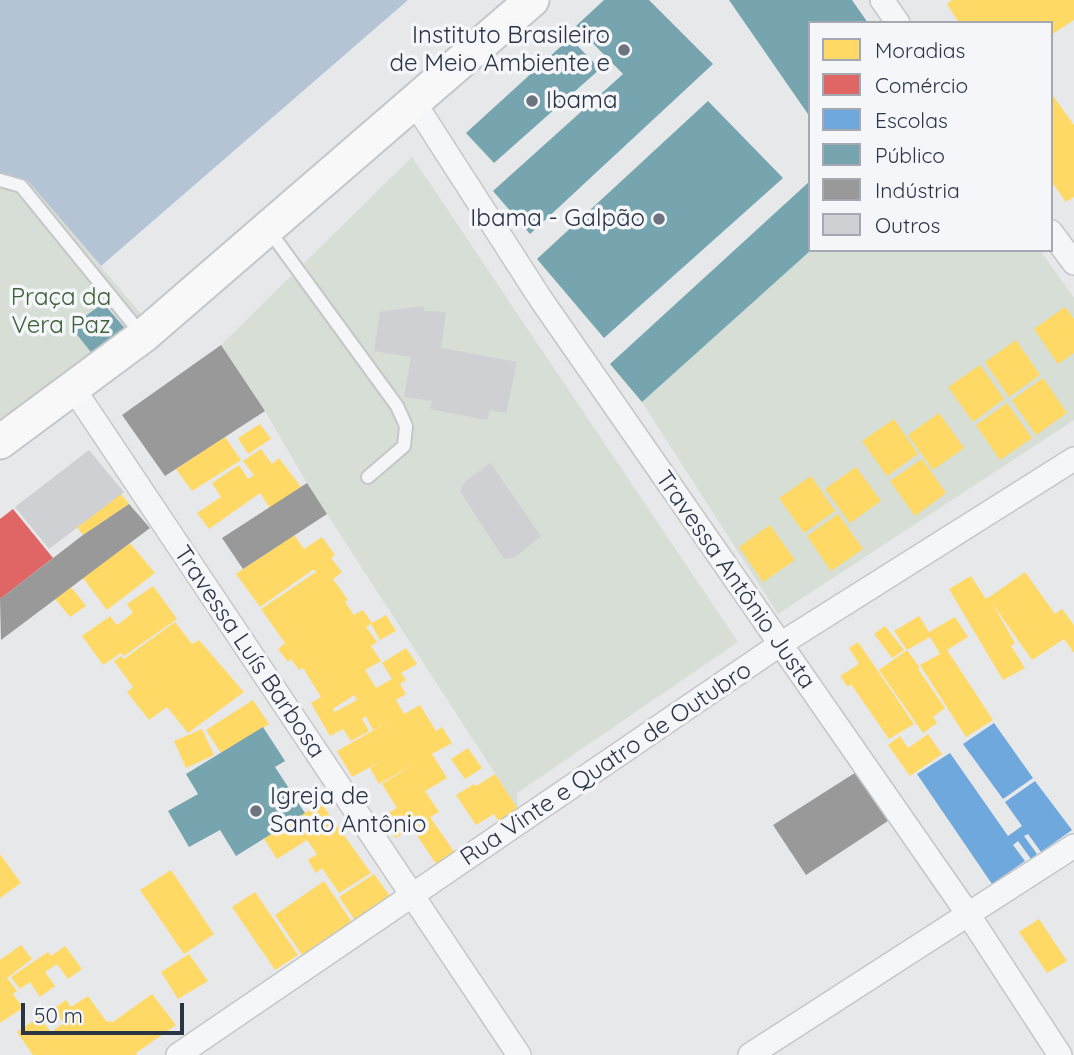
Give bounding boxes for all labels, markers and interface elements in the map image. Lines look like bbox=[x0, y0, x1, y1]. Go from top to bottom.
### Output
legend bbox=[808, 21, 1053, 252]
place label: Instituto Brasileiro de Meio Ambiente e bbox=[390, 22, 610, 78]
text: Moradias bbox=[875, 37, 965, 63]
marker: Instituto Brasileiro de Meio Ambiente e bbox=[616, 42, 632, 58]
text: Comércio bbox=[875, 72, 968, 98]
place label: Ibama bbox=[546, 87, 618, 115]
marker: Ibama bbox=[524, 93, 540, 109]
text: Escolas bbox=[875, 107, 948, 133]
text: Público bbox=[875, 142, 945, 168]
text: Indústria bbox=[875, 177, 960, 203]
place label: Ibama - Galpão bbox=[470, 205, 645, 233]
marker: Ibama - Galpão bbox=[651, 211, 667, 227]
text: Outros bbox=[875, 212, 940, 238]
park label: Praça da Vera Paz bbox=[11, 284, 111, 340]
street label: Travessa Antônio Justa bbox=[649, 465, 821, 695]
street label: Travessa Luís Barbosa bbox=[167, 540, 331, 764]
street label: Rua Vinte e Quatro de Outubro bbox=[455, 656, 757, 872]
place label: Igreja de Santo Antônio bbox=[270, 783, 427, 839]
marker: Igreja de Santo Antônio bbox=[248, 803, 264, 819]
scale bar bbox=[24, 988, 187, 1032]
text: 50 m bbox=[34, 1002, 83, 1028]

